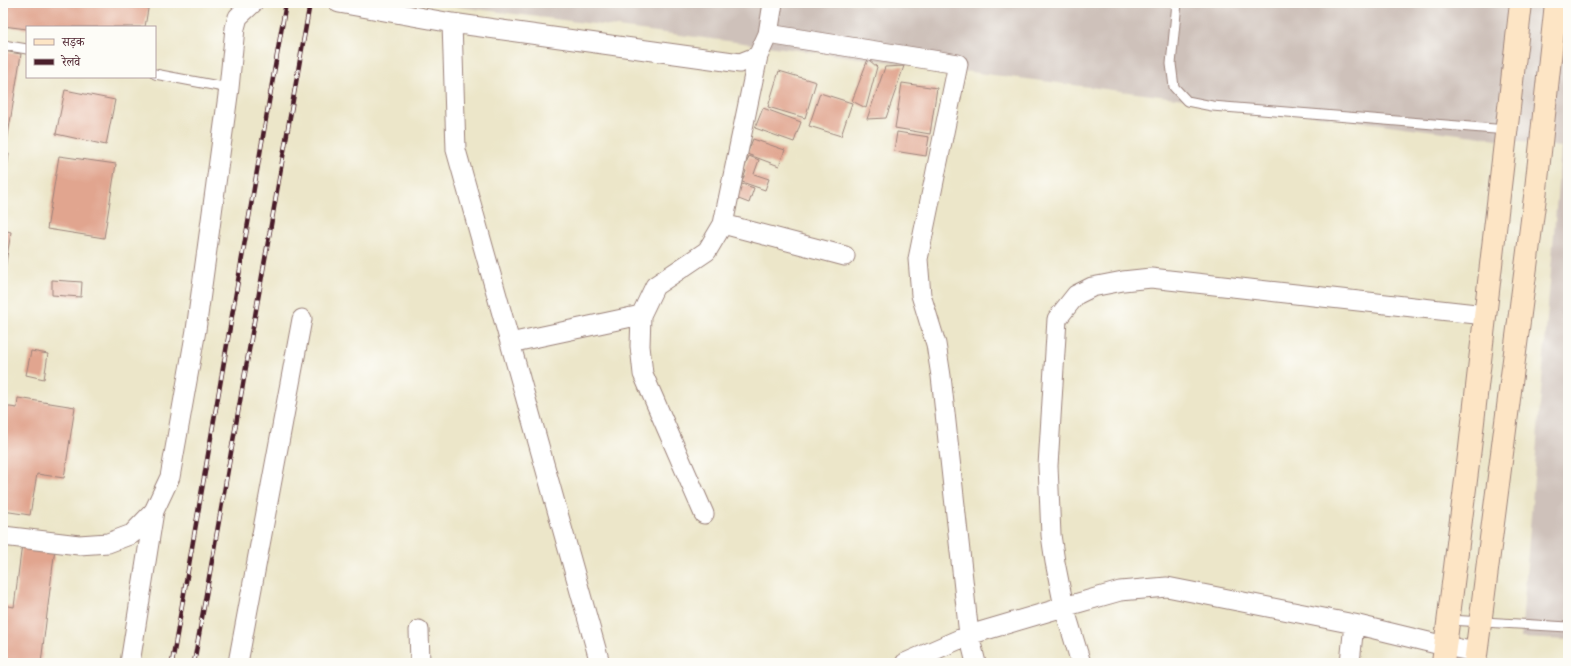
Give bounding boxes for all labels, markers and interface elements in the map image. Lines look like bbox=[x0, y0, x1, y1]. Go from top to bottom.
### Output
legend bbox=[26, 26, 156, 78]
text: सड़क bbox=[61, 35, 86, 49]
text: रेलवे bbox=[60, 54, 81, 69]

